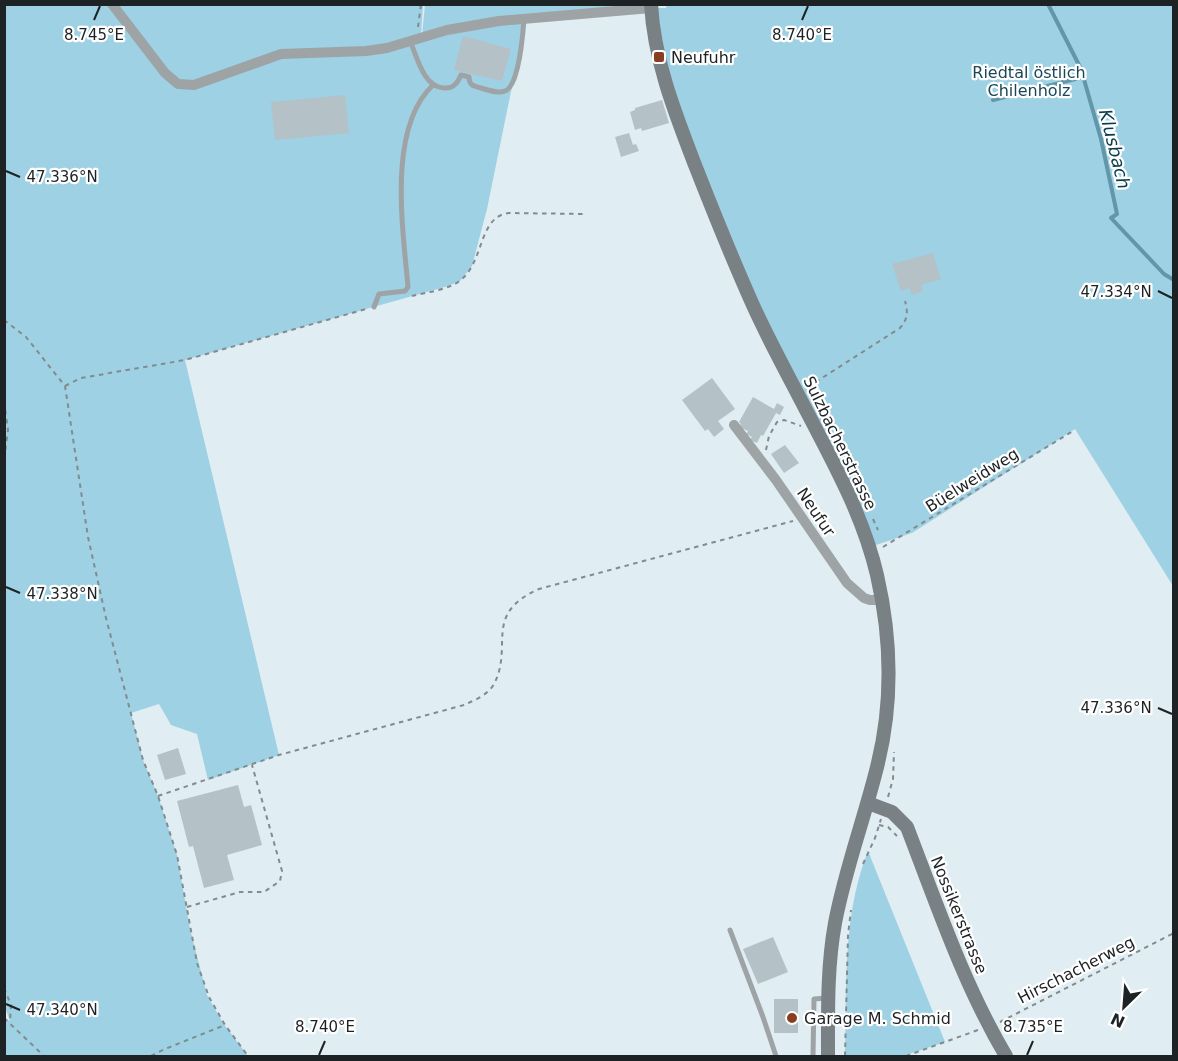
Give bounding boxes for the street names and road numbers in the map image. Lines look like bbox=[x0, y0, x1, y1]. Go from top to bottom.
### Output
street label: Sulzbacherstrasse bbox=[799, 373, 881, 513]
street label: Büelweidweg bbox=[922, 444, 1022, 516]
street label: Neufur bbox=[793, 484, 839, 540]
street label: Nossikerstrasse bbox=[927, 853, 991, 977]
street label: Hirschacherweg bbox=[1014, 932, 1138, 1008]

